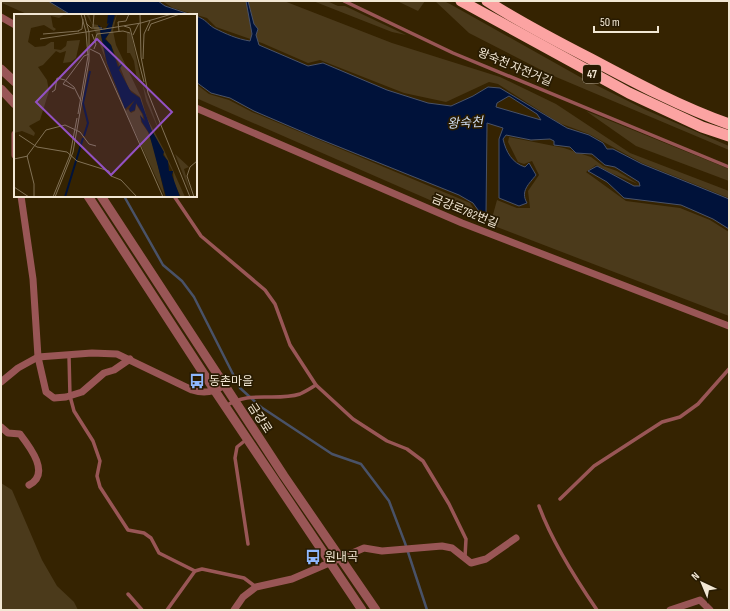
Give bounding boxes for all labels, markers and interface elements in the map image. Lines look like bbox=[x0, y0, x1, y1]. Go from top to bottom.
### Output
scale bar bbox=[594, 8, 658, 34]
inset map bbox=[14, 14, 197, 197]
text: 50 m bbox=[600, 15, 620, 30]
street label: 왕숙천 자전거길 bbox=[475, 45, 554, 90]
road number: 47 bbox=[583, 65, 601, 83]
water label: 왕숙천 bbox=[447, 114, 484, 132]
street label: 금강로782번길 bbox=[429, 191, 500, 232]
bus stop icon: 동촌마을 bbox=[188, 372, 206, 390]
place label: 동촌마을 bbox=[209, 374, 253, 389]
street label: 금강로 bbox=[244, 400, 275, 436]
bus stop icon: 원내곡 bbox=[304, 548, 322, 566]
place label: 원내곡 bbox=[325, 550, 358, 565]
north arrow bbox=[682, 563, 722, 603]
text: N bbox=[689, 569, 702, 583]

